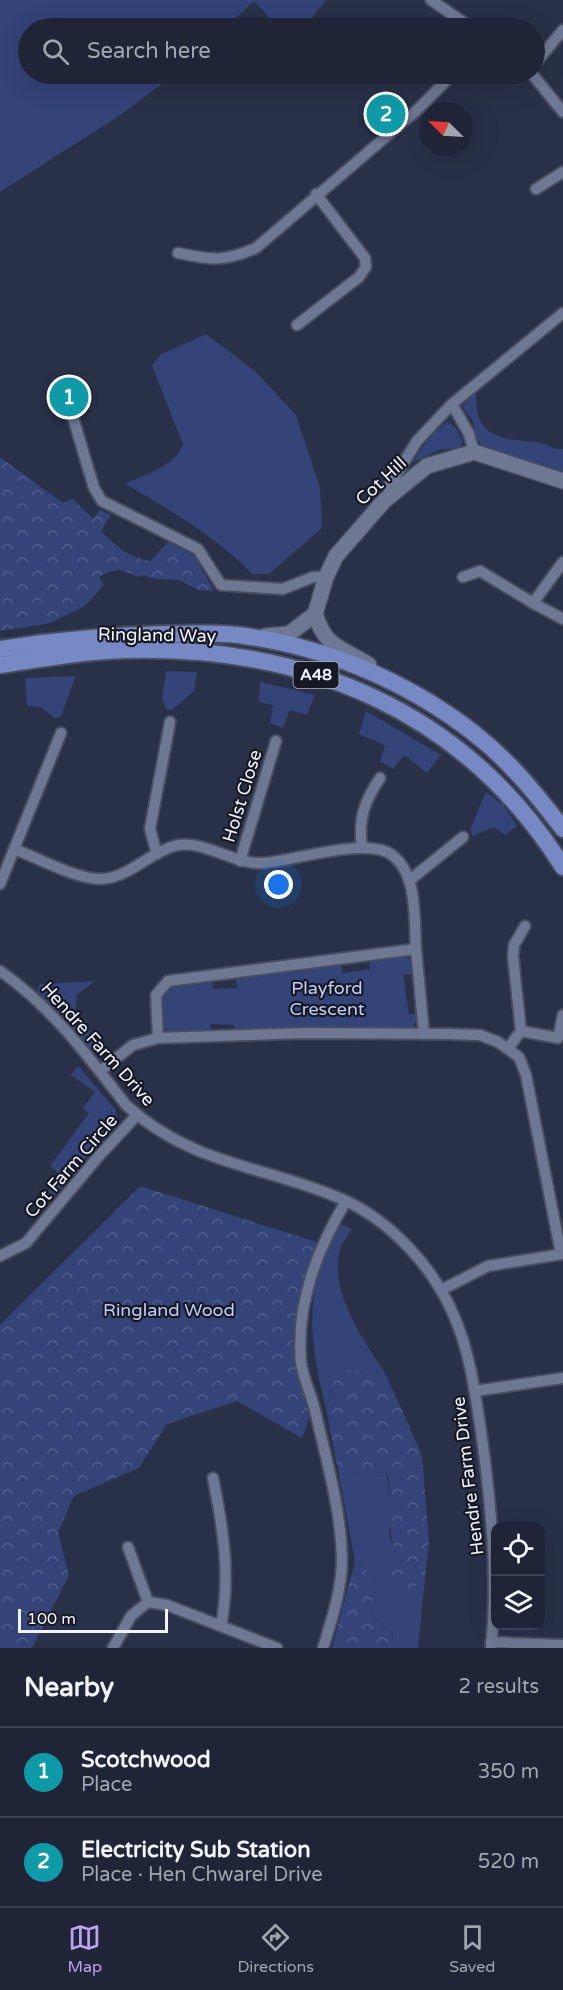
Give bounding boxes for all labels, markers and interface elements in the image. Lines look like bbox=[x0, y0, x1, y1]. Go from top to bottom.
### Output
search box bbox=[18, 18, 545, 84]
icon: search bbox=[39, 35, 72, 68]
text: Search here bbox=[87, 38, 211, 64]
pin: 2 bbox=[366, 92, 406, 136]
north arrow bbox=[419, 102, 473, 156]
pin: 1 bbox=[50, 374, 88, 420]
street label: Cot Hill bbox=[351, 452, 411, 510]
street label: Ringland Way bbox=[98, 623, 217, 647]
road number: A48 bbox=[294, 662, 338, 688]
street label: Holst Close bbox=[217, 747, 267, 845]
your location bbox=[264, 870, 293, 899]
street label: Hendre Farm Drive bbox=[36, 977, 160, 1111]
park label: Playford Crescent bbox=[289, 977, 365, 1020]
street label: Cot Farm Circle bbox=[20, 1110, 122, 1222]
park label: Ringland Wood bbox=[103, 1299, 235, 1321]
street label: Hendre Farm Drive bbox=[447, 1396, 489, 1556]
map controls bbox=[491, 1522, 545, 1630]
button: locate bbox=[491, 1522, 545, 1576]
button: layers bbox=[491, 1576, 545, 1630]
scale bar bbox=[18, 1606, 168, 1634]
text: 100 m bbox=[27, 1609, 76, 1629]
text: Nearby bbox=[24, 1672, 114, 1703]
text: 2 results bbox=[459, 1675, 539, 1699]
text: Scotchwood bbox=[81, 1747, 211, 1773]
text: 1 bbox=[37, 1760, 50, 1784]
text: 350 m bbox=[478, 1760, 539, 1784]
text: Place bbox=[81, 1773, 132, 1797]
text: Electricity Sub Station bbox=[81, 1837, 311, 1863]
text: 2 bbox=[37, 1850, 50, 1874]
text: 520 m bbox=[478, 1850, 539, 1874]
text: Place · Hen Chwarel Drive bbox=[81, 1863, 323, 1887]
tab: Map bbox=[68, 1921, 102, 1977]
tab: Directions bbox=[237, 1921, 314, 1977]
tab: Saved bbox=[449, 1921, 495, 1977]

